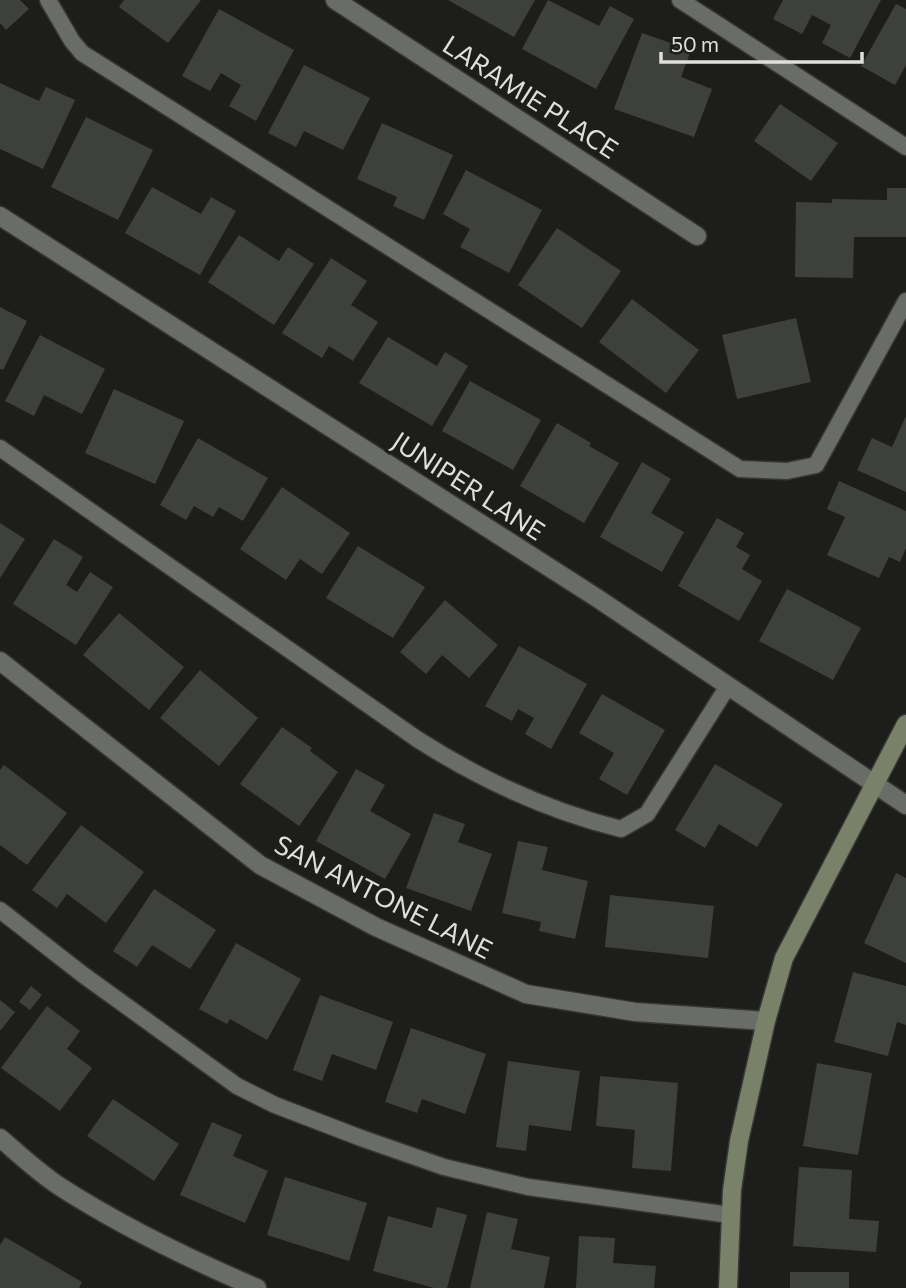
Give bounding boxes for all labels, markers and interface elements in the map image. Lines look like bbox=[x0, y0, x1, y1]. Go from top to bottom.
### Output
scale bar bbox=[661, 21, 862, 65]
street label: LARAMIE PLACE bbox=[438, 28, 624, 164]
text: 50 m bbox=[671, 31, 719, 56]
street label: JUNIPER LANE bbox=[387, 424, 551, 546]
street label: SAN ANTONE LANE bbox=[270, 828, 498, 964]

